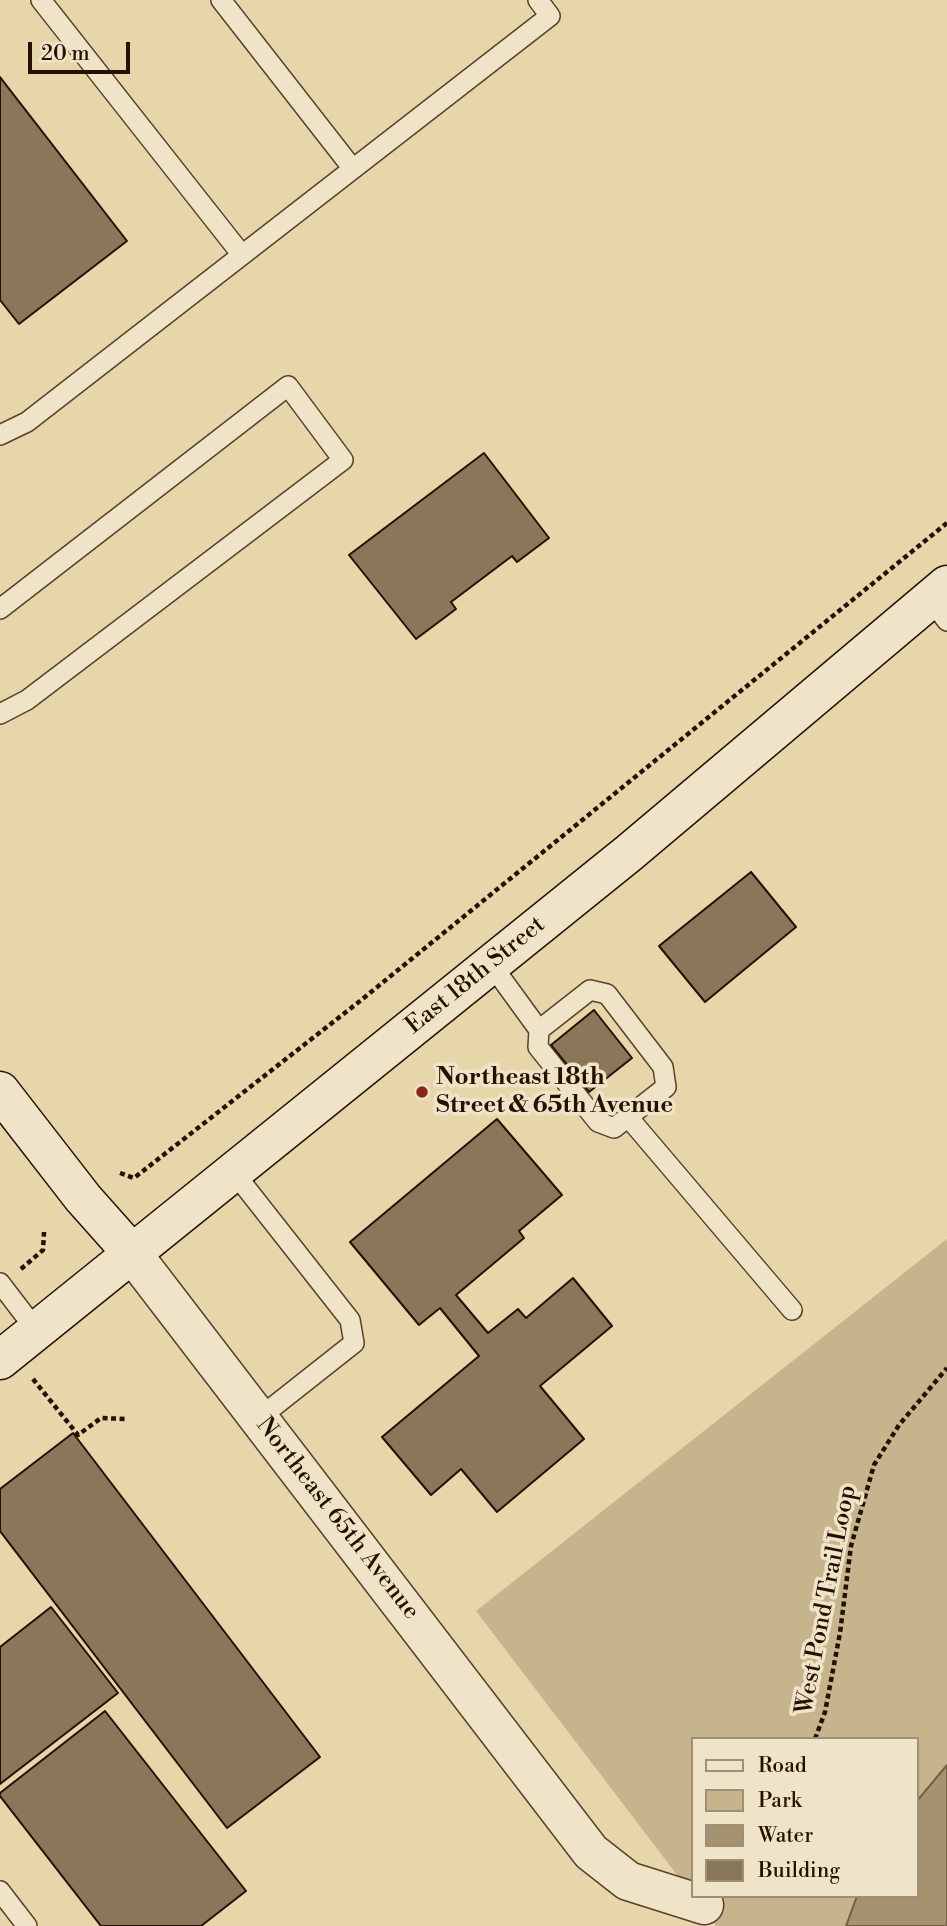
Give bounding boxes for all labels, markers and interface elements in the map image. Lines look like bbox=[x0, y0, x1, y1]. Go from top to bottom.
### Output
scale bar bbox=[32, 28, 133, 72]
text: 20 m bbox=[41, 41, 90, 67]
street label: East 18th Street bbox=[401, 911, 551, 1041]
place label: Northeast 18th Street & 65th Avenue bbox=[436, 1064, 673, 1120]
marker: Northeast 18th Street & 65th Avenue bbox=[414, 1084, 430, 1100]
street label: Northeast 65th Avenue bbox=[249, 1412, 425, 1626]
street label: West Pond Trail Loop bbox=[791, 1483, 863, 1717]
legend bbox=[692, 1737, 919, 1898]
text: Road bbox=[758, 1753, 807, 1779]
text: Park bbox=[758, 1788, 802, 1814]
text: Water bbox=[758, 1823, 813, 1849]
text: Building bbox=[758, 1858, 840, 1884]

